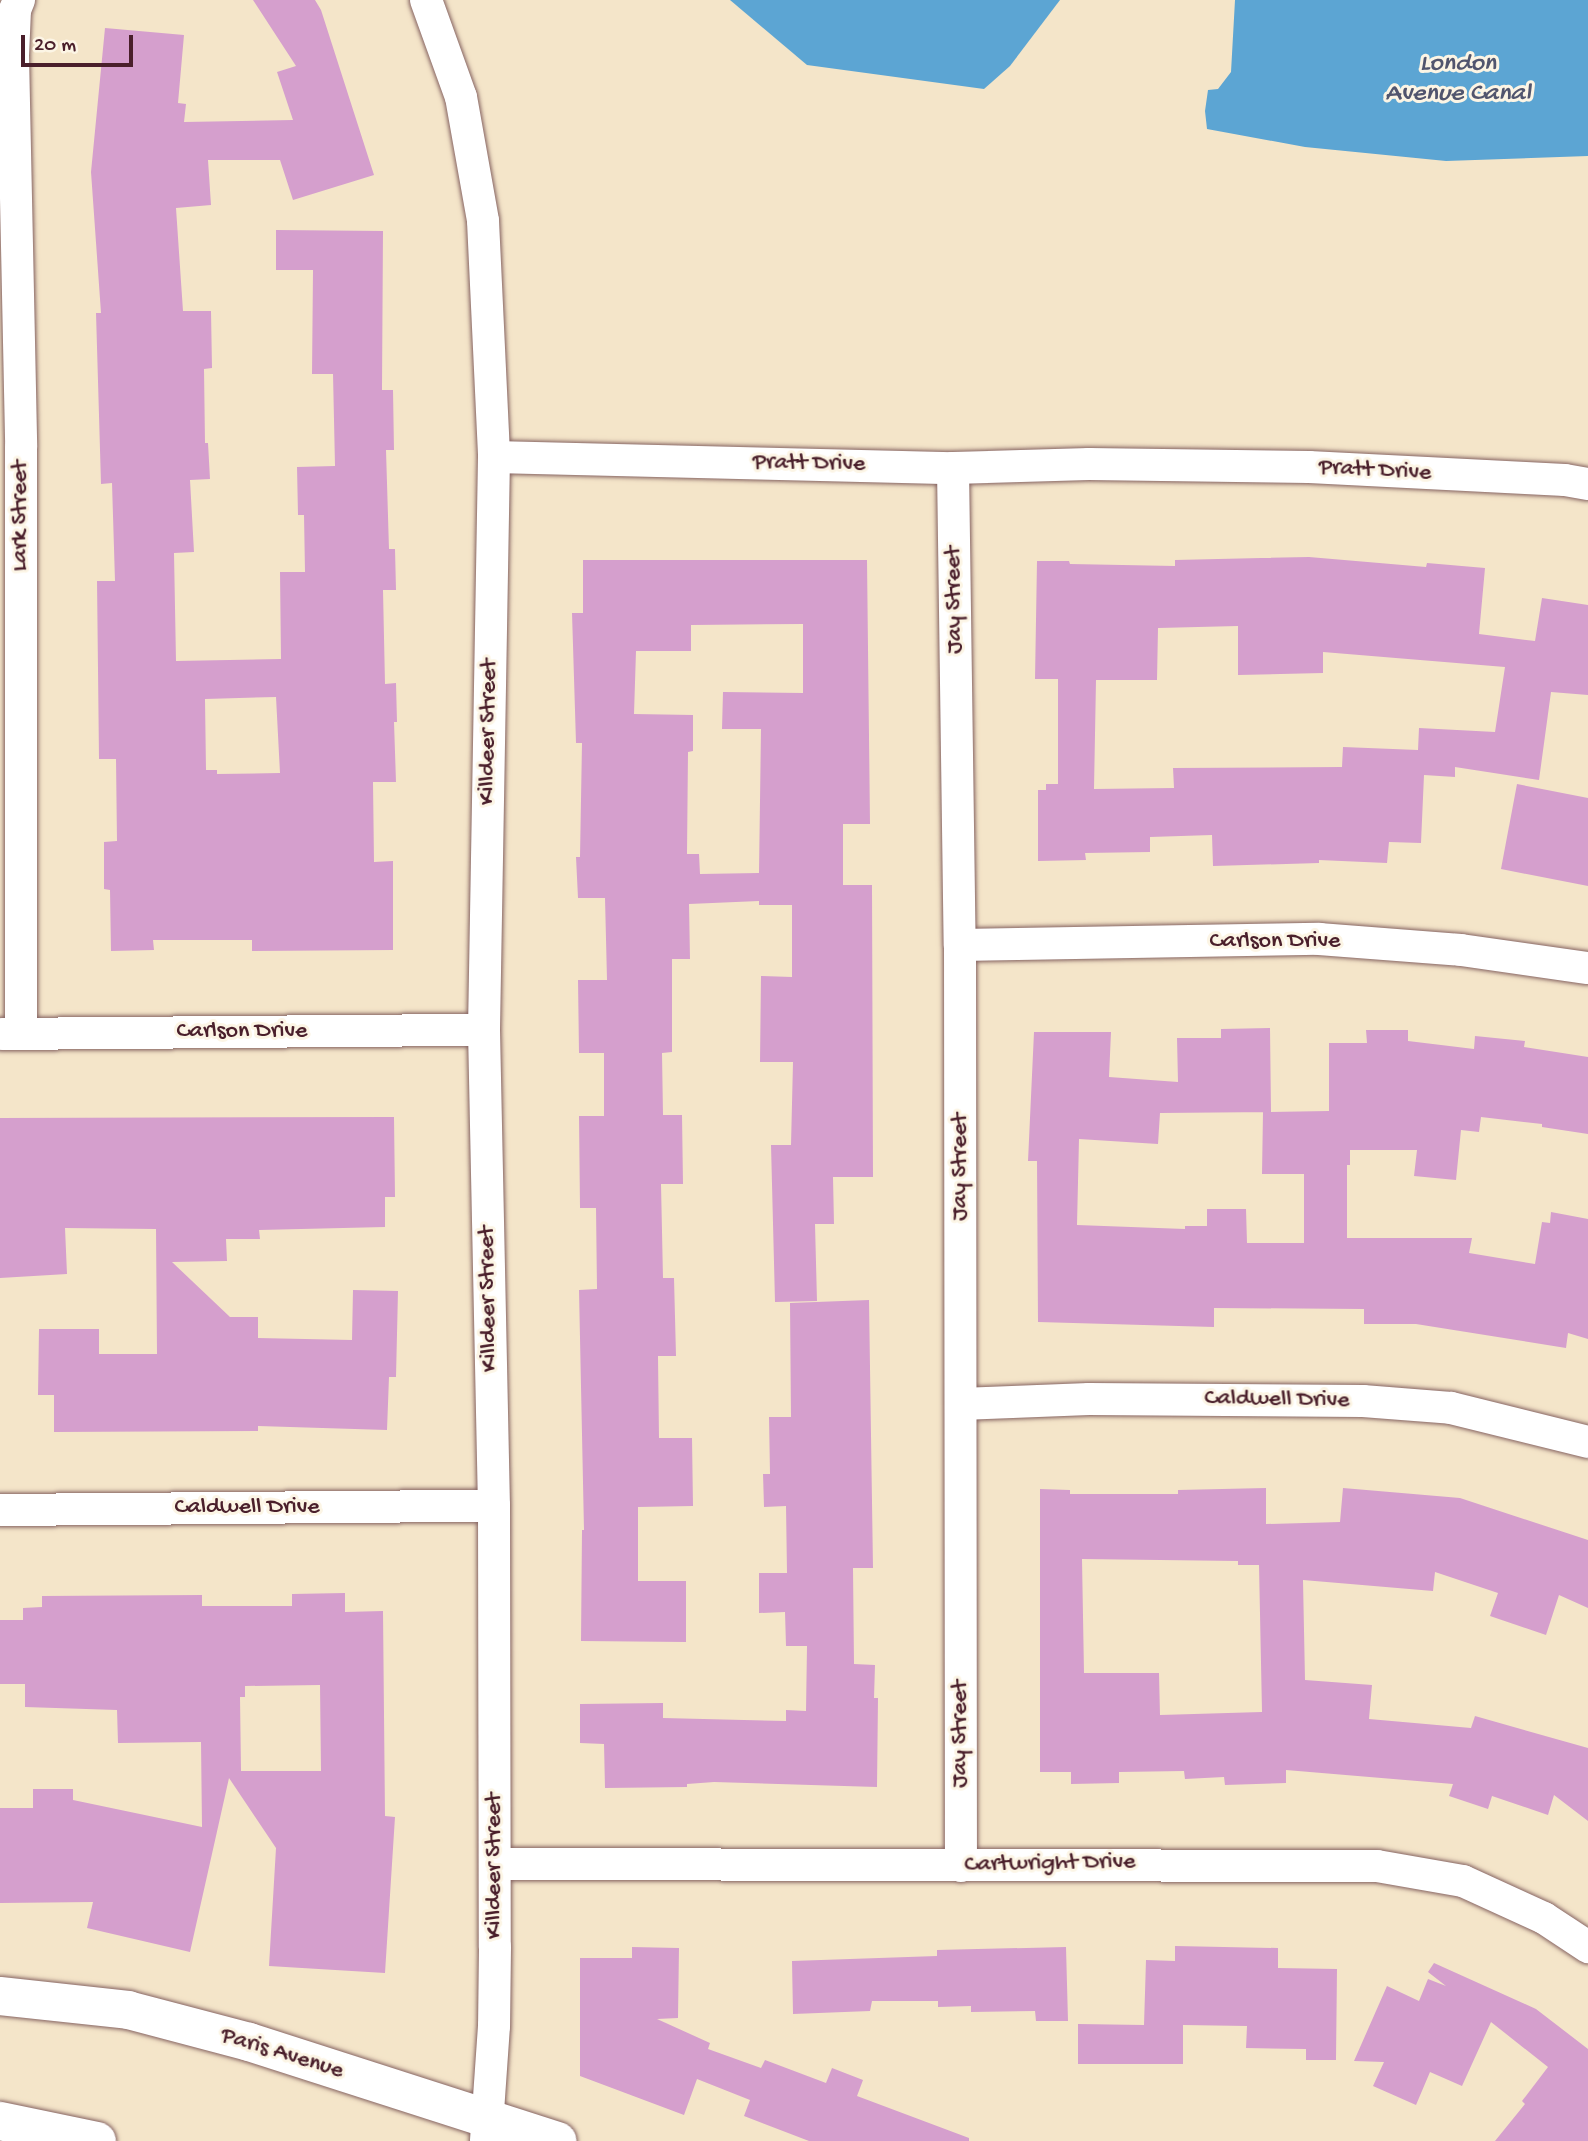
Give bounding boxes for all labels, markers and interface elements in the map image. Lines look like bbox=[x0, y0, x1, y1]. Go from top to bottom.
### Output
scale bar bbox=[24, 21, 136, 65]
text: 20 m bbox=[34, 34, 76, 59]
water label: London Avenue Canal bbox=[1385, 49, 1531, 110]
street label: Pratt Drive bbox=[752, 449, 866, 479]
street label: Pratt Drive bbox=[1318, 454, 1432, 488]
street label: Lark Street bbox=[7, 461, 35, 571]
street label: Jay Street bbox=[940, 546, 970, 654]
street label: Killdeer Street bbox=[473, 659, 505, 805]
street label: Carlson Drive bbox=[1210, 928, 1340, 956]
street label: Carlson Drive bbox=[177, 1018, 307, 1046]
street label: Jay Street bbox=[947, 1113, 975, 1221]
street label: Killdeer Street bbox=[473, 1226, 505, 1372]
street label: Caldwell Drive bbox=[1204, 1384, 1350, 1416]
street label: Caldwell Drive bbox=[174, 1494, 320, 1522]
street label: Jay Street bbox=[947, 1680, 975, 1788]
street label: Killdeer Street bbox=[481, 1793, 509, 1939]
street label: Cartwright Drive bbox=[964, 1848, 1136, 1880]
street label: Paris Avenue bbox=[217, 2022, 347, 2086]

